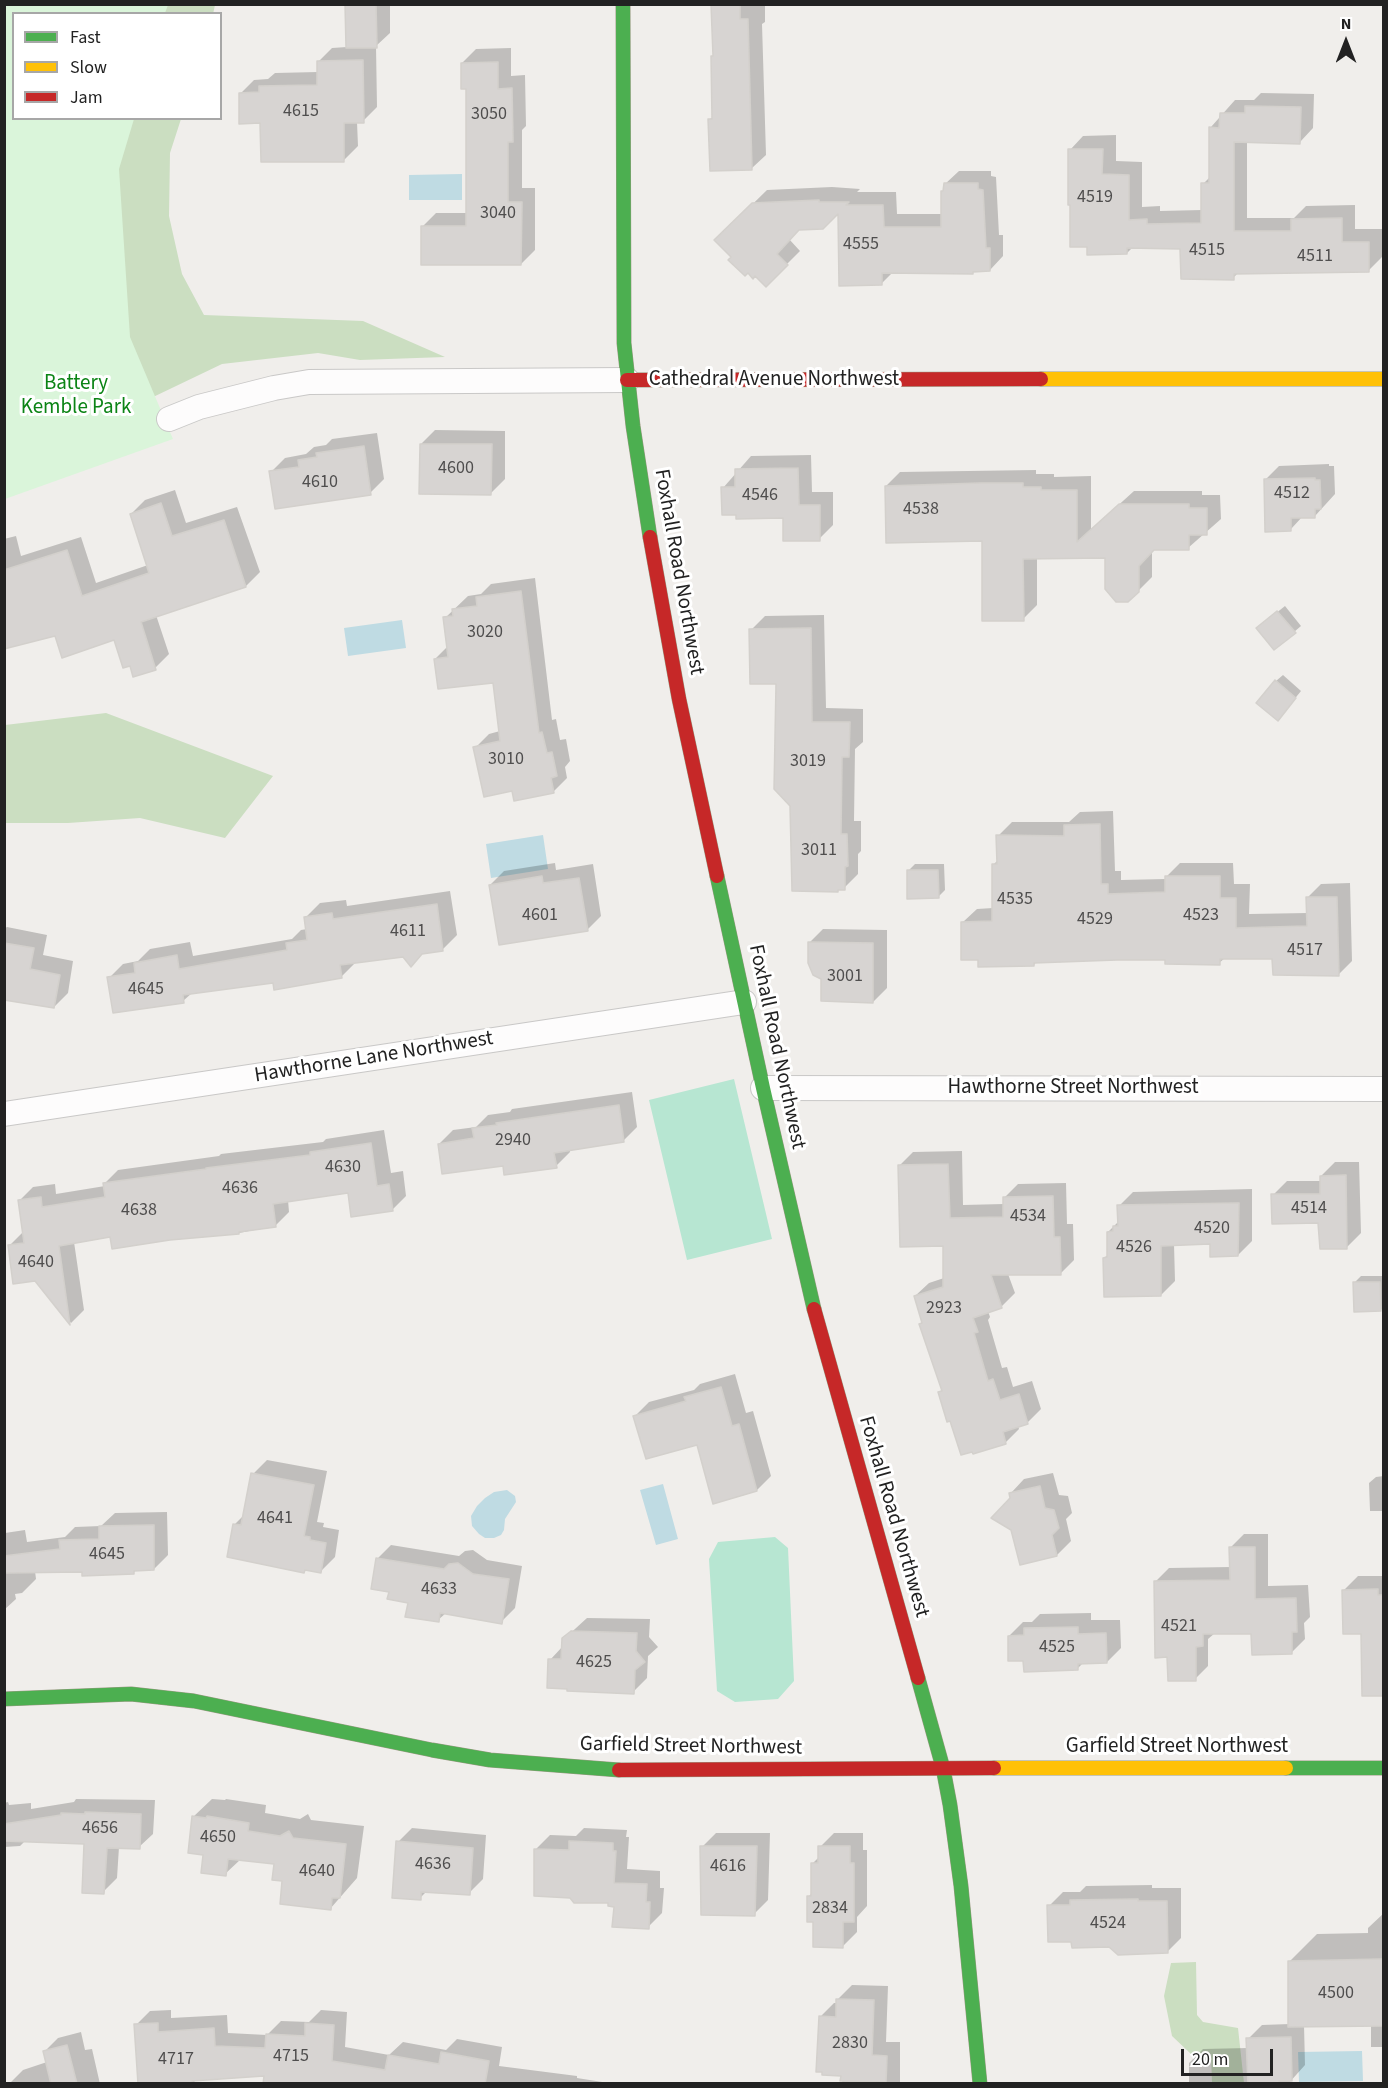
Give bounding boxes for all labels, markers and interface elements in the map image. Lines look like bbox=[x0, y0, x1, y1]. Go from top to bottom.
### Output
legend bbox=[12, 12, 222, 120]
north arrow bbox=[1316, 12, 1376, 72]
text: N bbox=[1341, 13, 1351, 35]
text: Fast bbox=[70, 25, 101, 50]
text: Slow bbox=[70, 55, 107, 80]
text: Jam bbox=[70, 85, 103, 110]
house number: 4615 bbox=[283, 101, 319, 123]
house number: 3050 bbox=[471, 104, 507, 126]
house number: 4519 bbox=[1077, 187, 1113, 209]
house number: 3040 bbox=[480, 203, 516, 225]
house number: 4555 bbox=[843, 234, 879, 256]
house number: 4515 bbox=[1189, 240, 1225, 262]
house number: 4511 bbox=[1297, 246, 1333, 268]
street label: Cathedral Avenue Northwest bbox=[649, 367, 899, 393]
park label: Battery Kemble Park bbox=[21, 371, 131, 421]
house number: 4600 bbox=[438, 458, 474, 480]
street label: Foxhall Road Northwest bbox=[648, 467, 708, 677]
house number: 4610 bbox=[302, 472, 338, 494]
house number: 4512 bbox=[1274, 483, 1310, 505]
house number: 4546 bbox=[742, 485, 778, 507]
house number: 4538 bbox=[903, 499, 939, 521]
house number: 3020 bbox=[467, 622, 503, 644]
house number: 3010 bbox=[488, 749, 524, 771]
house number: 3019 bbox=[790, 751, 826, 773]
house number: 3011 bbox=[801, 840, 837, 862]
house number: 4535 bbox=[997, 889, 1033, 911]
house number: 4601 bbox=[522, 905, 558, 927]
house number: 4523 bbox=[1183, 905, 1219, 927]
house number: 4529 bbox=[1077, 909, 1113, 931]
house number: 4611 bbox=[390, 921, 426, 943]
house number: 4517 bbox=[1287, 940, 1323, 962]
street label: Foxhall Road Northwest bbox=[742, 942, 810, 1152]
house number: 3001 bbox=[827, 966, 863, 988]
house number: 4645 bbox=[128, 979, 164, 1001]
street label: Hawthorne Lane Northwest bbox=[253, 1027, 495, 1089]
street label: Hawthorne Street Northwest bbox=[947, 1075, 1199, 1101]
house number: 2940 bbox=[495, 1130, 531, 1152]
house number: 4630 bbox=[325, 1157, 361, 1179]
house number: 4636 bbox=[222, 1178, 258, 1200]
house number: 4514 bbox=[1291, 1198, 1327, 1220]
house number: 4638 bbox=[121, 1200, 157, 1222]
house number: 4534 bbox=[1010, 1206, 1046, 1228]
house number: 4520 bbox=[1194, 1218, 1230, 1240]
house number: 4526 bbox=[1116, 1237, 1152, 1259]
house number: 4640 bbox=[18, 1252, 54, 1274]
house number: 2923 bbox=[926, 1298, 962, 1320]
street label: Foxhall Road Northwest bbox=[852, 1413, 934, 1621]
house number: 4641 bbox=[257, 1508, 293, 1530]
house number: 4645 bbox=[89, 1544, 125, 1566]
house number: 4633 bbox=[421, 1579, 457, 1601]
house number: 4521 bbox=[1161, 1616, 1197, 1638]
house number: 4525 bbox=[1039, 1637, 1075, 1659]
house number: 4625 bbox=[576, 1652, 612, 1674]
street label: Garfield Street Northwest bbox=[580, 1732, 802, 1762]
street label: Garfield Street Northwest bbox=[1066, 1734, 1288, 1760]
house number: 4656 bbox=[82, 1818, 118, 1840]
house number: 4650 bbox=[200, 1827, 236, 1849]
house number: 4636 bbox=[415, 1854, 451, 1876]
house number: 4616 bbox=[710, 1856, 746, 1878]
house number: 4640 bbox=[299, 1861, 335, 1883]
house number: 2834 bbox=[812, 1898, 848, 1920]
house number: 4524 bbox=[1090, 1913, 1126, 1935]
house number: 4500 bbox=[1318, 1983, 1354, 2005]
house number: 2830 bbox=[832, 2033, 868, 2055]
scale bar bbox=[1184, 2037, 1276, 2075]
house number: 4715 bbox=[273, 2046, 309, 2068]
text: 20 m bbox=[1192, 2047, 1228, 2072]
house number: 4717 bbox=[158, 2049, 194, 2071]

